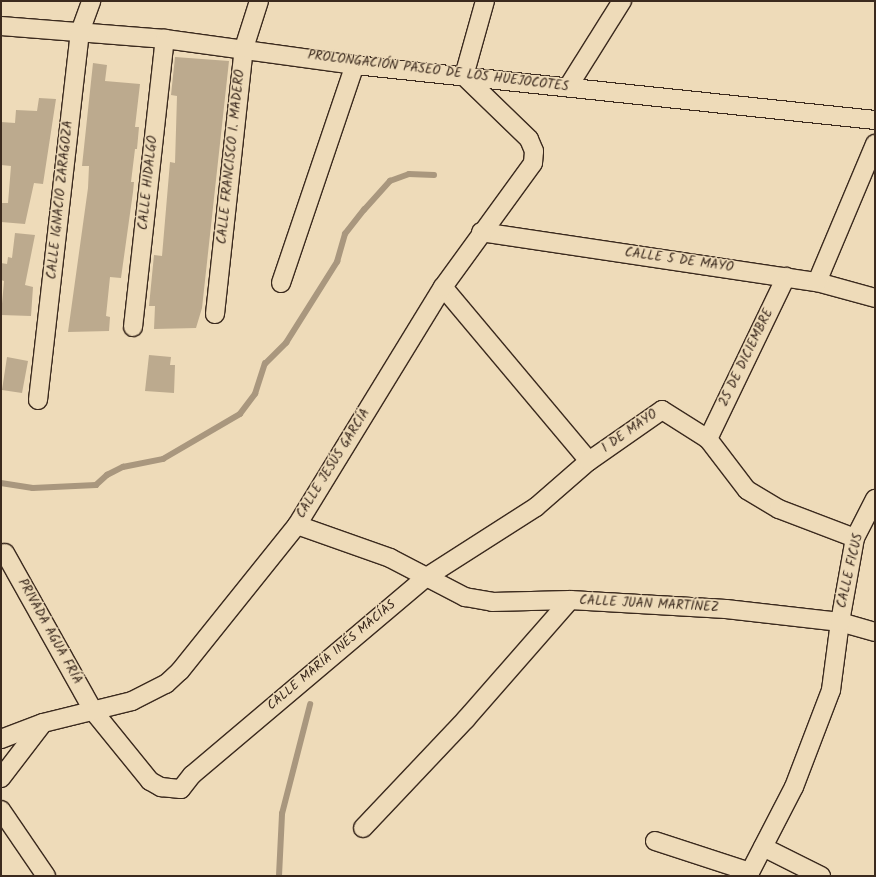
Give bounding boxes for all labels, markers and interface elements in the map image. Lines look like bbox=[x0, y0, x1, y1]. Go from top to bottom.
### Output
street label: PROLONGACIÓN PASEO DE LOS HUEJOCOTES bbox=[307, 48, 569, 96]
street label: CALLE FRANCISCO I. MADERO bbox=[215, 69, 249, 245]
street label: CALLE IGNACIO ZARAGOZA bbox=[45, 120, 77, 280]
street label: CALLE HIDALGO bbox=[136, 135, 162, 231]
street label: CALLE 5 DE MAYO bbox=[624, 246, 734, 276]
street label: 25 DE DICIEMBRE bbox=[717, 307, 777, 409]
street label: CALLE JESÚS GARCÍA bbox=[294, 406, 374, 522]
street label: 1 DE MAYO bbox=[599, 407, 661, 457]
street label: CALLE FICUS bbox=[835, 532, 867, 610]
street label: PRIVADA AGUA FRÍA bbox=[14, 577, 84, 687]
street label: CALLE JUAN MARTÍNEZ bbox=[579, 594, 719, 616]
street label: CALLE MARÍA INÉS MACÍAS bbox=[265, 598, 399, 714]

